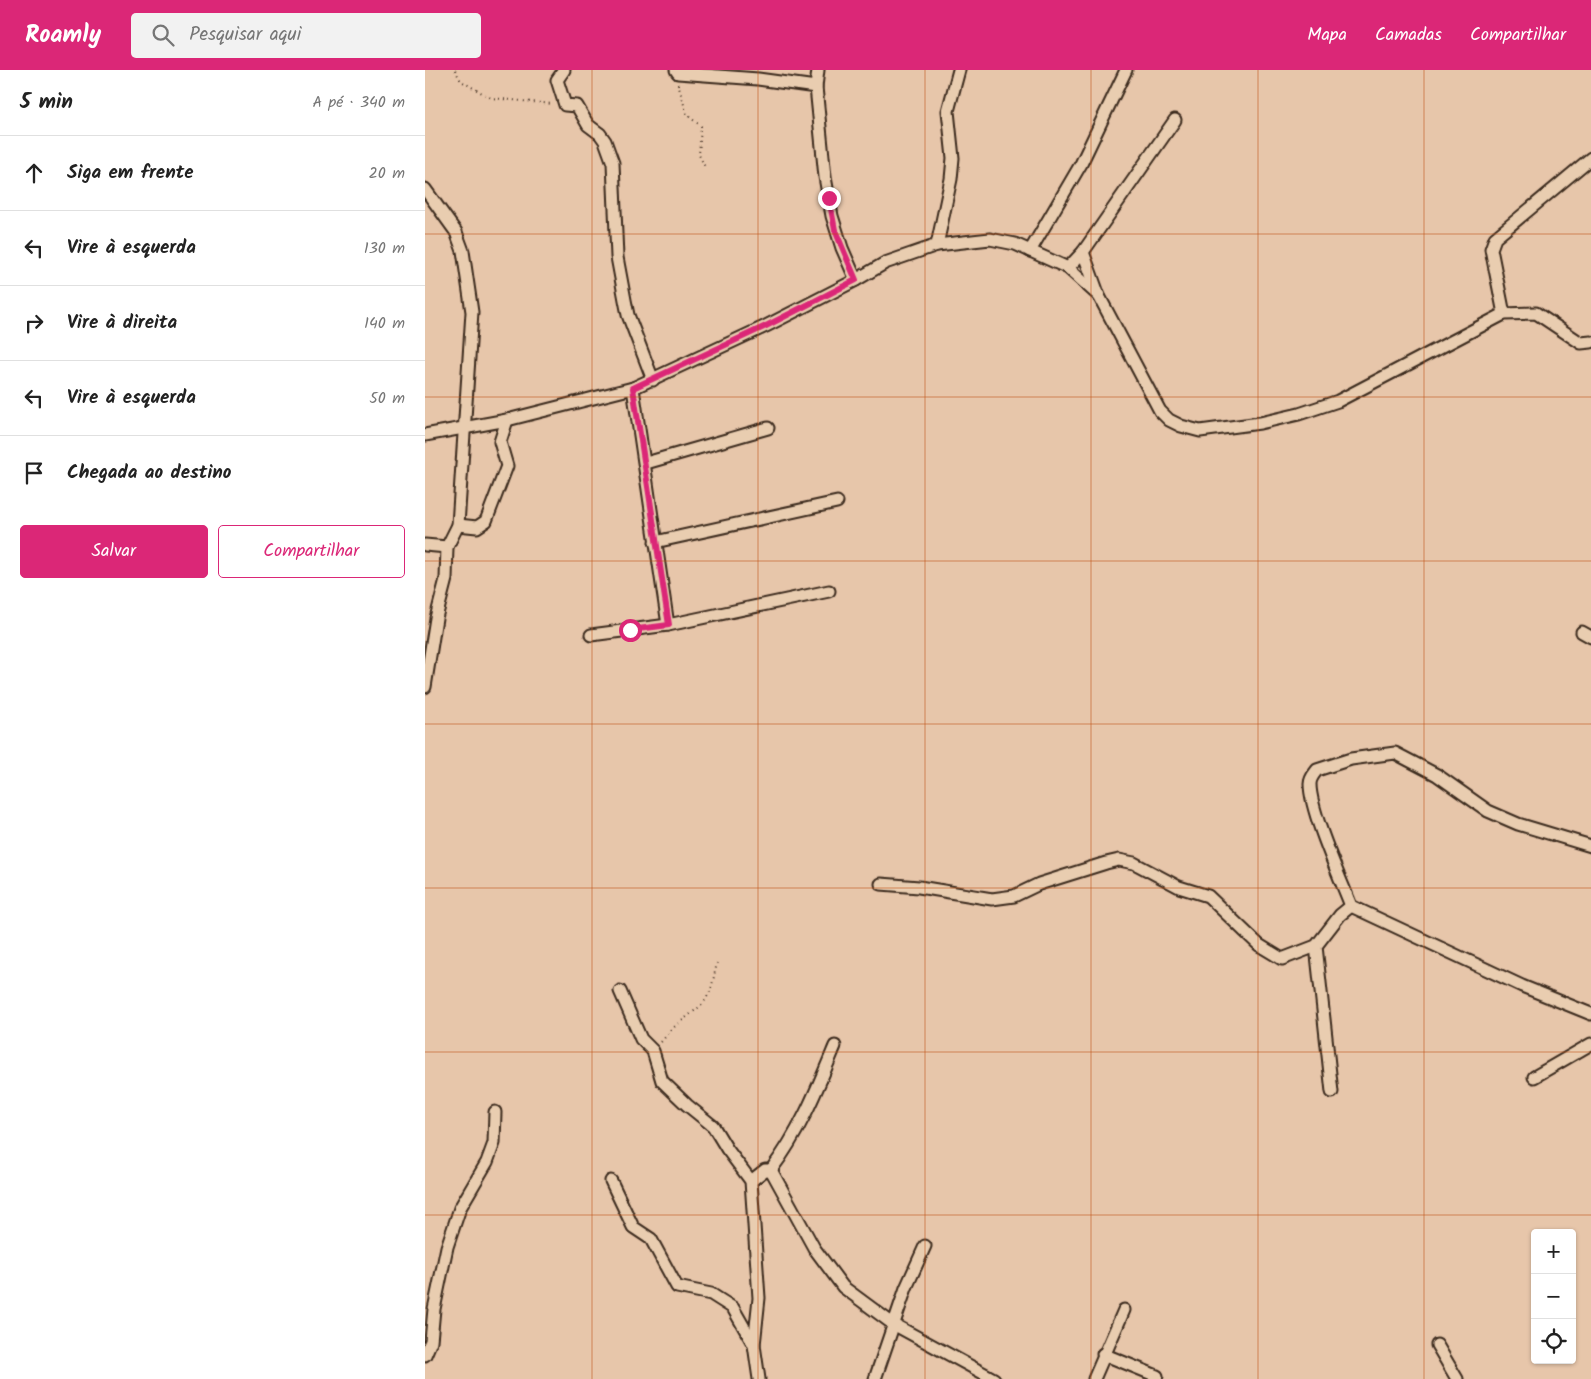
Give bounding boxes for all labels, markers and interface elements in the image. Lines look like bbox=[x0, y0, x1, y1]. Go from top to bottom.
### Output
search box bbox=[131, 13, 481, 58]
text: Roamly bbox=[25, 16, 101, 55]
text: Pesquisar aqui bbox=[189, 20, 301, 50]
icon: search bbox=[149, 21, 177, 49]
text: Mapa bbox=[1307, 21, 1347, 50]
text: Camadas bbox=[1375, 21, 1442, 50]
text: Compartilhar bbox=[1470, 21, 1566, 50]
text: 5 min bbox=[20, 86, 73, 119]
text: A pé · 340 m bbox=[312, 90, 405, 115]
text: Siga em frente bbox=[67, 158, 194, 188]
icon: ahead bbox=[20, 159, 48, 187]
text: 20 m bbox=[369, 161, 405, 186]
route end bbox=[818, 187, 841, 210]
text: Vire à esquerda bbox=[67, 233, 196, 263]
icon: left bbox=[20, 234, 48, 262]
text: 130 m bbox=[364, 236, 405, 261]
text: Vire à direita bbox=[67, 308, 177, 338]
icon: right bbox=[20, 309, 48, 337]
text: 140 m bbox=[364, 311, 405, 336]
text: Vire à esquerda bbox=[67, 383, 196, 413]
icon: left bbox=[20, 384, 48, 412]
text: 50 m bbox=[369, 386, 405, 411]
text: Chegada ao destino bbox=[67, 458, 232, 488]
icon: arrive bbox=[20, 459, 48, 487]
button: Salvar bbox=[20, 525, 208, 578]
button: Compartilhar bbox=[218, 525, 405, 578]
route start bbox=[619, 619, 642, 642]
map controls bbox=[1531, 1229, 1576, 1364]
button: + bbox=[1531, 1229, 1576, 1274]
button: − bbox=[1531, 1274, 1576, 1319]
button: locate bbox=[1531, 1319, 1576, 1364]

